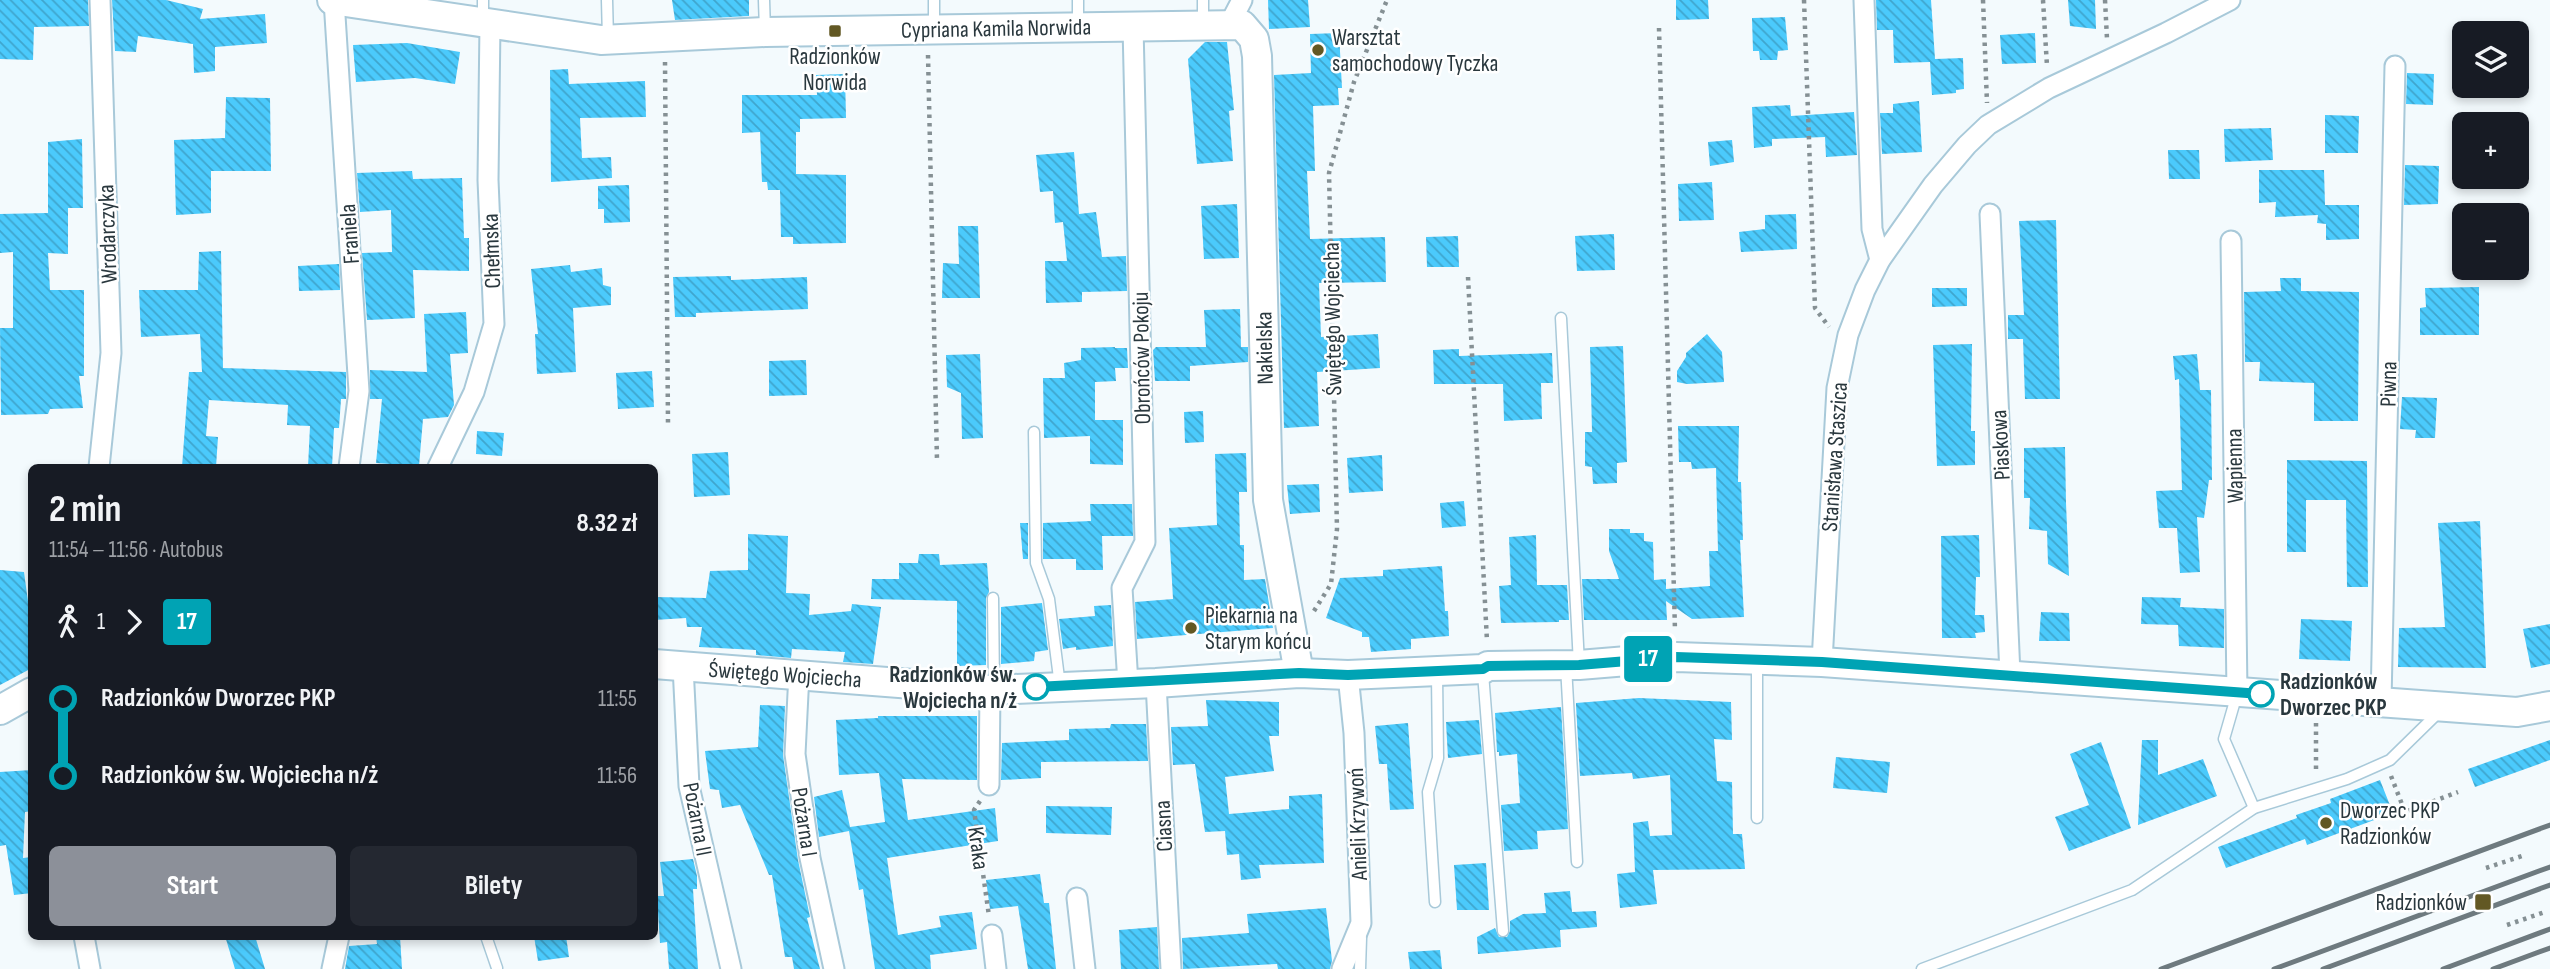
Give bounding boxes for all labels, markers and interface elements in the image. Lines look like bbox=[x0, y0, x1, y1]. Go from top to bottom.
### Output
street label: Cypriana Kamila Norwida bbox=[901, 13, 1091, 45]
map controls bbox=[2452, 21, 2529, 280]
button: layers bbox=[2452, 21, 2529, 98]
marker: Radzionków Norwida bbox=[827, 23, 843, 39]
place label: Warsztat samochodowy Tyczka bbox=[1332, 24, 1498, 78]
marker: Warsztat samochodowy Tyczka bbox=[1310, 42, 1326, 58]
place label: Radzionków Norwida bbox=[789, 43, 881, 97]
button: + bbox=[2452, 112, 2529, 189]
street label: Wrodarczyka bbox=[92, 184, 124, 284]
street label: Franiela bbox=[334, 203, 366, 265]
button: − bbox=[2452, 203, 2529, 280]
street label: Chełmska bbox=[477, 213, 507, 289]
street label: Świętego Wojciecha bbox=[1318, 242, 1348, 396]
street label: Obrońców Pokoju bbox=[1127, 291, 1157, 425]
street label: Nakielska bbox=[1250, 311, 1280, 385]
street label: Piwna bbox=[2375, 361, 2403, 407]
street label: Stanisława Staszica bbox=[1816, 381, 1854, 533]
street label: Piaskowa bbox=[1985, 409, 2017, 481]
street label: Wapienna bbox=[2220, 428, 2250, 504]
text: 2 min bbox=[49, 487, 121, 532]
text: 8.32 zł bbox=[576, 508, 637, 539]
text: 11:54 – 11:56 · Autobus bbox=[49, 536, 223, 564]
place label: Piekarnia na Starym końcu bbox=[1205, 602, 1311, 656]
icon: walk bbox=[49, 603, 87, 641]
icon: forward bbox=[115, 603, 153, 641]
text: 17 bbox=[177, 607, 197, 636]
text: 1 bbox=[97, 608, 105, 636]
marker: Piekarnia na Starym końcu bbox=[1183, 620, 1199, 636]
line badge: 17 bbox=[1616, 636, 1680, 682]
text: 17 bbox=[1638, 644, 1658, 673]
street label: Świętego Wojciecha bbox=[707, 656, 862, 694]
place label: Radzionków św. Wojciecha n/ż bbox=[889, 661, 1017, 715]
place label: Radzionków Dworzec PKP bbox=[2280, 668, 2387, 722]
marker: Radzionków św. Wojciecha n/ż bbox=[1023, 674, 1049, 700]
marker: Radzionków Dworzec PKP bbox=[2248, 681, 2274, 707]
text: Radzionków Dworzec PKP bbox=[101, 683, 336, 714]
text: 11:55 bbox=[598, 685, 637, 713]
text: Radzionków św. Wojciecha n/ż bbox=[101, 760, 378, 791]
text: 11:56 bbox=[597, 762, 637, 790]
street label: Anieli Krzywoń bbox=[1342, 767, 1374, 882]
street label: Pożarna II bbox=[676, 780, 718, 858]
street label: Pożarna I bbox=[785, 785, 823, 859]
place label: Dworzec PKP Radzionków bbox=[2340, 797, 2440, 851]
street label: Ciasna bbox=[1149, 800, 1179, 852]
marker: Dworzec PKP Radzionków bbox=[2318, 815, 2334, 831]
street label: Kraka bbox=[961, 825, 995, 871]
button: Start bbox=[49, 846, 336, 926]
button: Bilety bbox=[350, 846, 637, 926]
place label: Radzionków bbox=[2376, 889, 2467, 917]
marker: Radzionków bbox=[2473, 892, 2493, 912]

